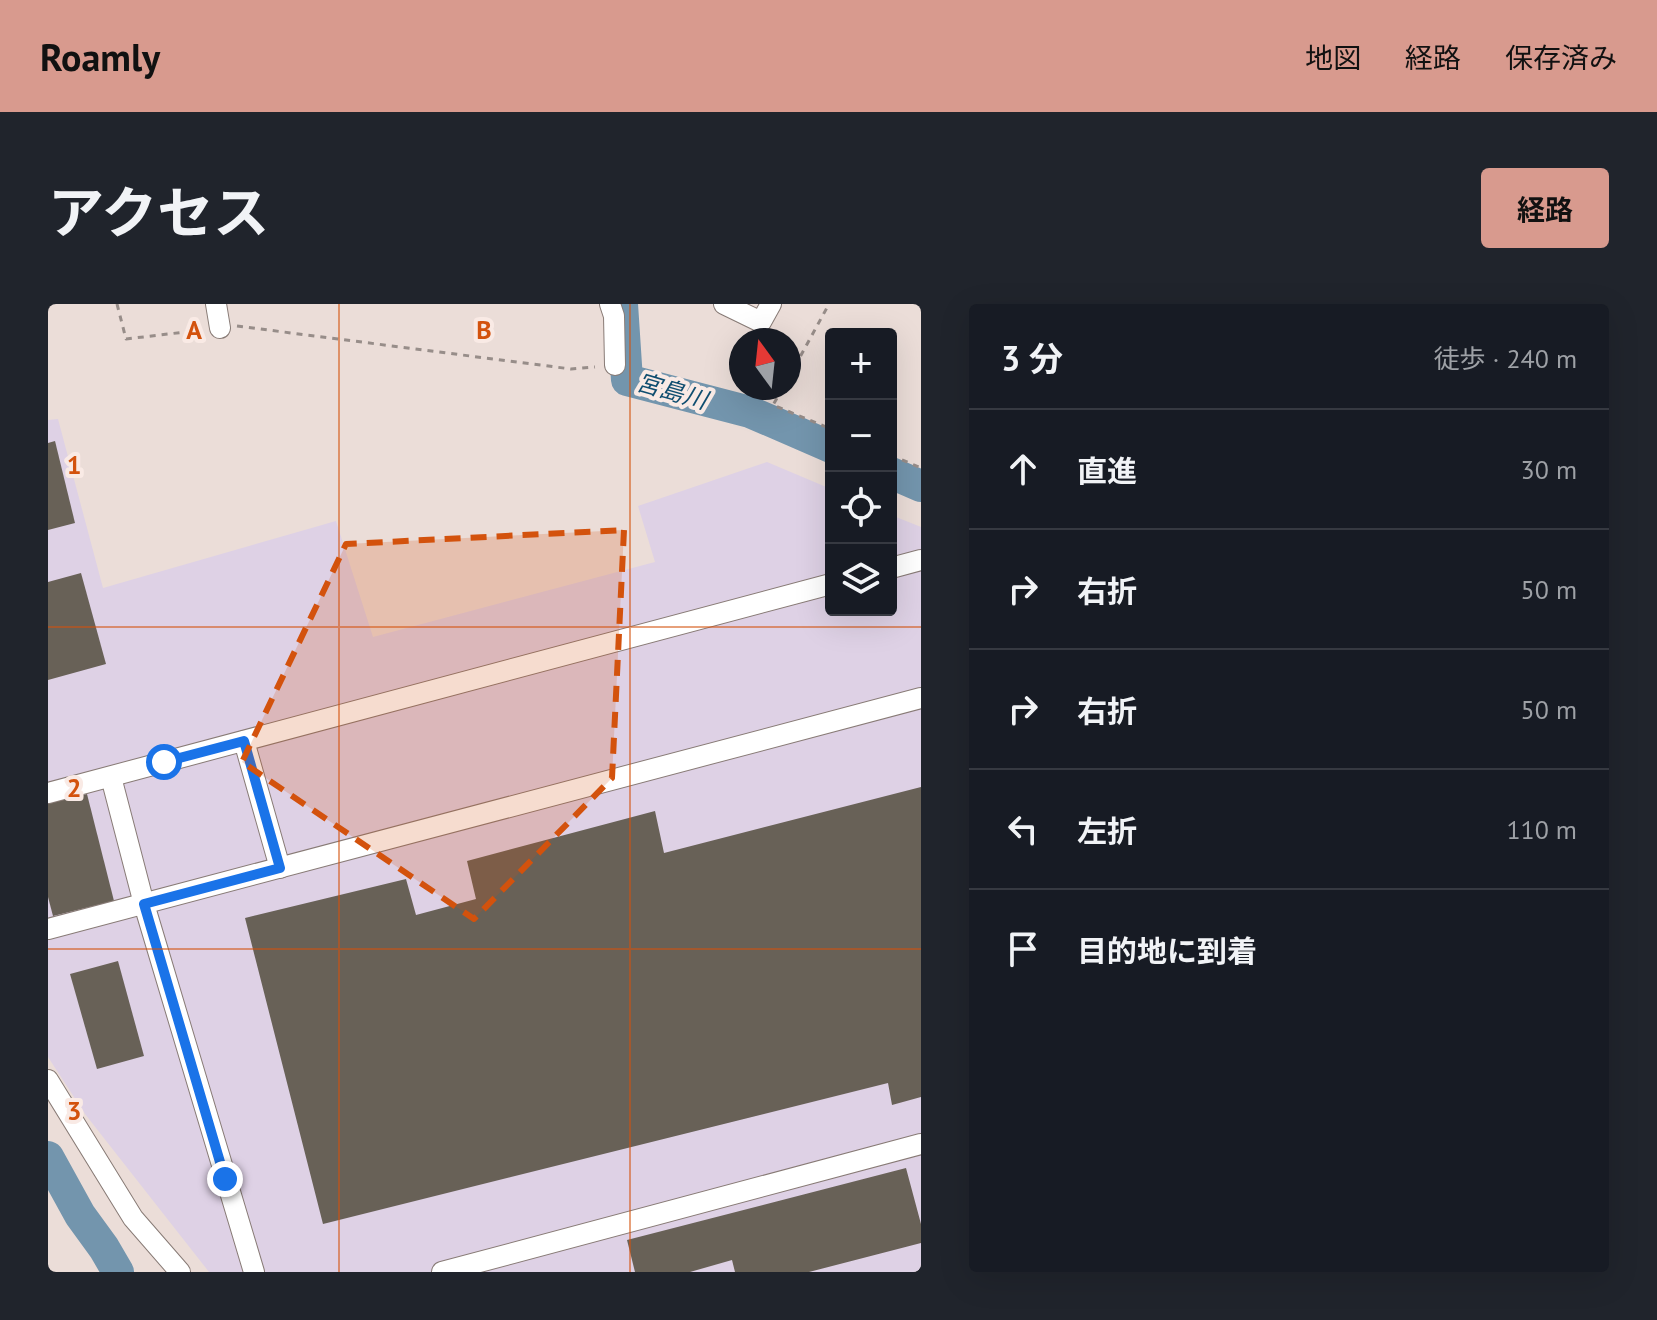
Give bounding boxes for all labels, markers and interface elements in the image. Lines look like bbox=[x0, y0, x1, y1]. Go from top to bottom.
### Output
text: Roamly bbox=[40, 32, 160, 81]
text: 地図 bbox=[1305, 39, 1361, 76]
text: 経路 bbox=[1405, 39, 1461, 76]
text: 保存済み bbox=[1505, 39, 1617, 76]
button: 経路 bbox=[1481, 168, 1609, 248]
text: アクセス bbox=[48, 176, 269, 248]
text: A bbox=[186, 313, 202, 346]
text: B bbox=[476, 313, 492, 346]
north arrow bbox=[729, 328, 801, 400]
map controls bbox=[825, 328, 897, 616]
button: + bbox=[825, 328, 897, 400]
text: 3 分 bbox=[1001, 336, 1063, 380]
text: 徒歩 · 240 m bbox=[1434, 342, 1577, 375]
water label: 宮島川 bbox=[633, 366, 714, 417]
button: − bbox=[825, 400, 897, 472]
icon: ahead bbox=[1001, 447, 1045, 491]
text: 1 bbox=[67, 448, 81, 481]
text: 直進 bbox=[1077, 451, 1137, 490]
text: 30 m bbox=[1521, 453, 1577, 486]
button: locate bbox=[825, 472, 897, 544]
button: layers bbox=[825, 544, 897, 616]
icon: right bbox=[1001, 567, 1045, 611]
text: 右折 bbox=[1077, 571, 1137, 610]
text: 50 m bbox=[1521, 573, 1577, 606]
icon: right bbox=[1001, 687, 1045, 731]
text: 右折 bbox=[1077, 691, 1137, 730]
text: 50 m bbox=[1521, 693, 1577, 726]
route start bbox=[146, 744, 182, 780]
text: 2 bbox=[67, 771, 81, 804]
icon: left bbox=[1001, 807, 1045, 851]
text: 左折 bbox=[1077, 811, 1137, 850]
text: 110 m bbox=[1506, 813, 1577, 846]
icon: arrive bbox=[1001, 927, 1045, 971]
text: 目的地に到着 bbox=[1077, 931, 1257, 970]
text: 3 bbox=[67, 1094, 81, 1127]
route end bbox=[207, 1161, 243, 1197]

